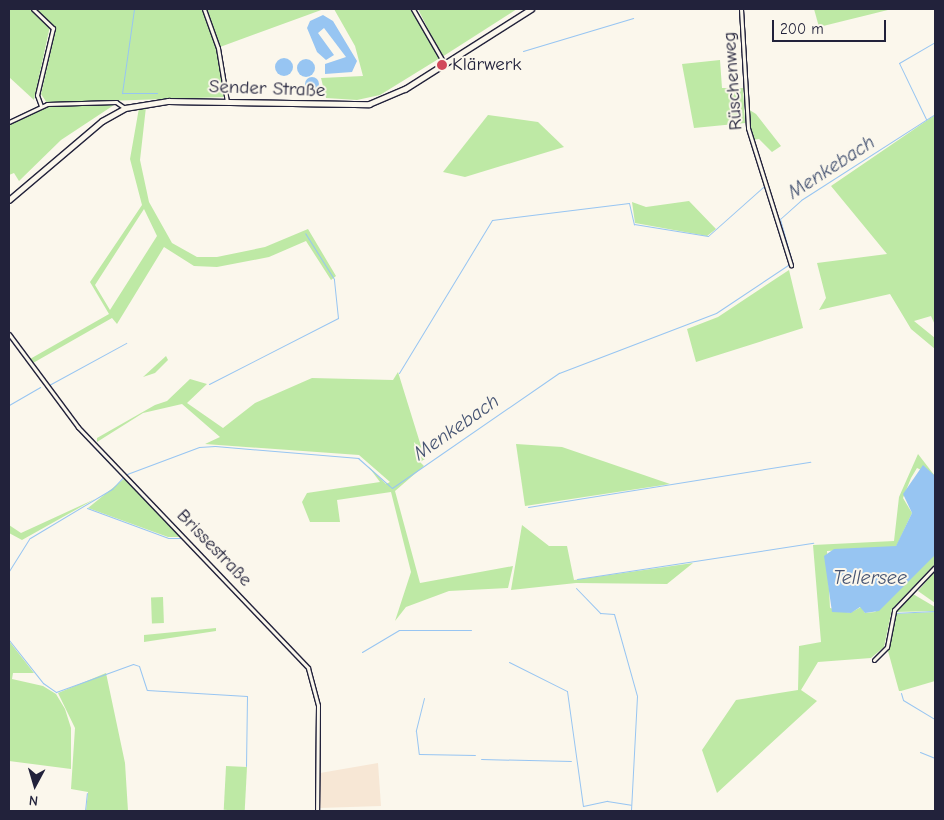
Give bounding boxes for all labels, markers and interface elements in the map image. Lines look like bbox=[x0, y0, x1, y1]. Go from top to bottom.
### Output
scale bar bbox=[774, 10, 888, 42]
text: 200 m bbox=[780, 20, 824, 38]
street label: Rüschenweg bbox=[718, 31, 748, 131]
place label: Klärwerk bbox=[452, 54, 521, 76]
marker: Klärwerk bbox=[436, 59, 448, 71]
street label: Sender Straße bbox=[208, 76, 326, 102]
water label: Menkebach bbox=[783, 130, 879, 204]
water label: Menkebach bbox=[408, 389, 504, 465]
street label: Brissestraße bbox=[172, 505, 256, 591]
water label: Tellersee bbox=[833, 565, 907, 589]
north arrow bbox=[10, 760, 60, 810]
text: N bbox=[28, 791, 39, 809]

